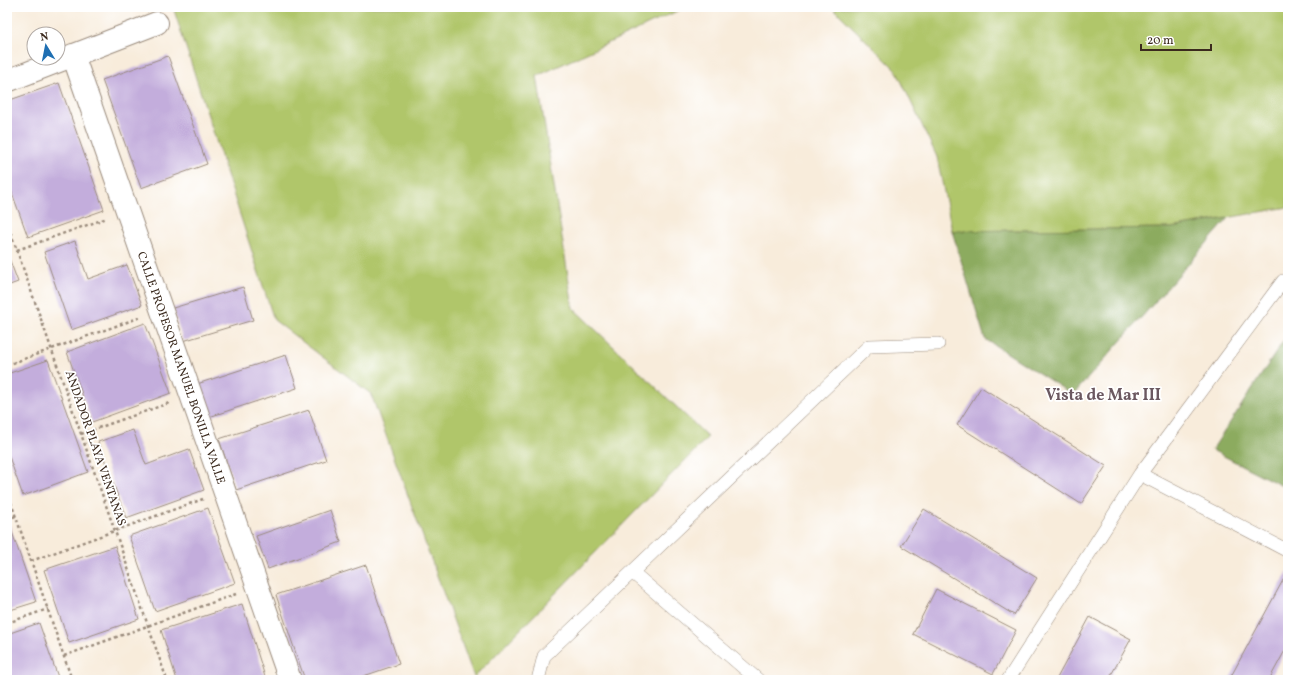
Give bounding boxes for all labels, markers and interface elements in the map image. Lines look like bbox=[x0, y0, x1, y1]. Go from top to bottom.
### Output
north arrow bbox=[26, 26, 66, 66]
scale bar bbox=[1141, 26, 1211, 52]
text: N bbox=[39, 30, 50, 46]
text: 20 m bbox=[1147, 33, 1174, 49]
street label: CALLE PROFESOR MANUEL BONILLA VALLE bbox=[133, 250, 228, 487]
street label: ANDADOR PLAYA VENTANAS bbox=[61, 368, 129, 528]
district label: Vista de Mar III bbox=[1045, 385, 1161, 407]

